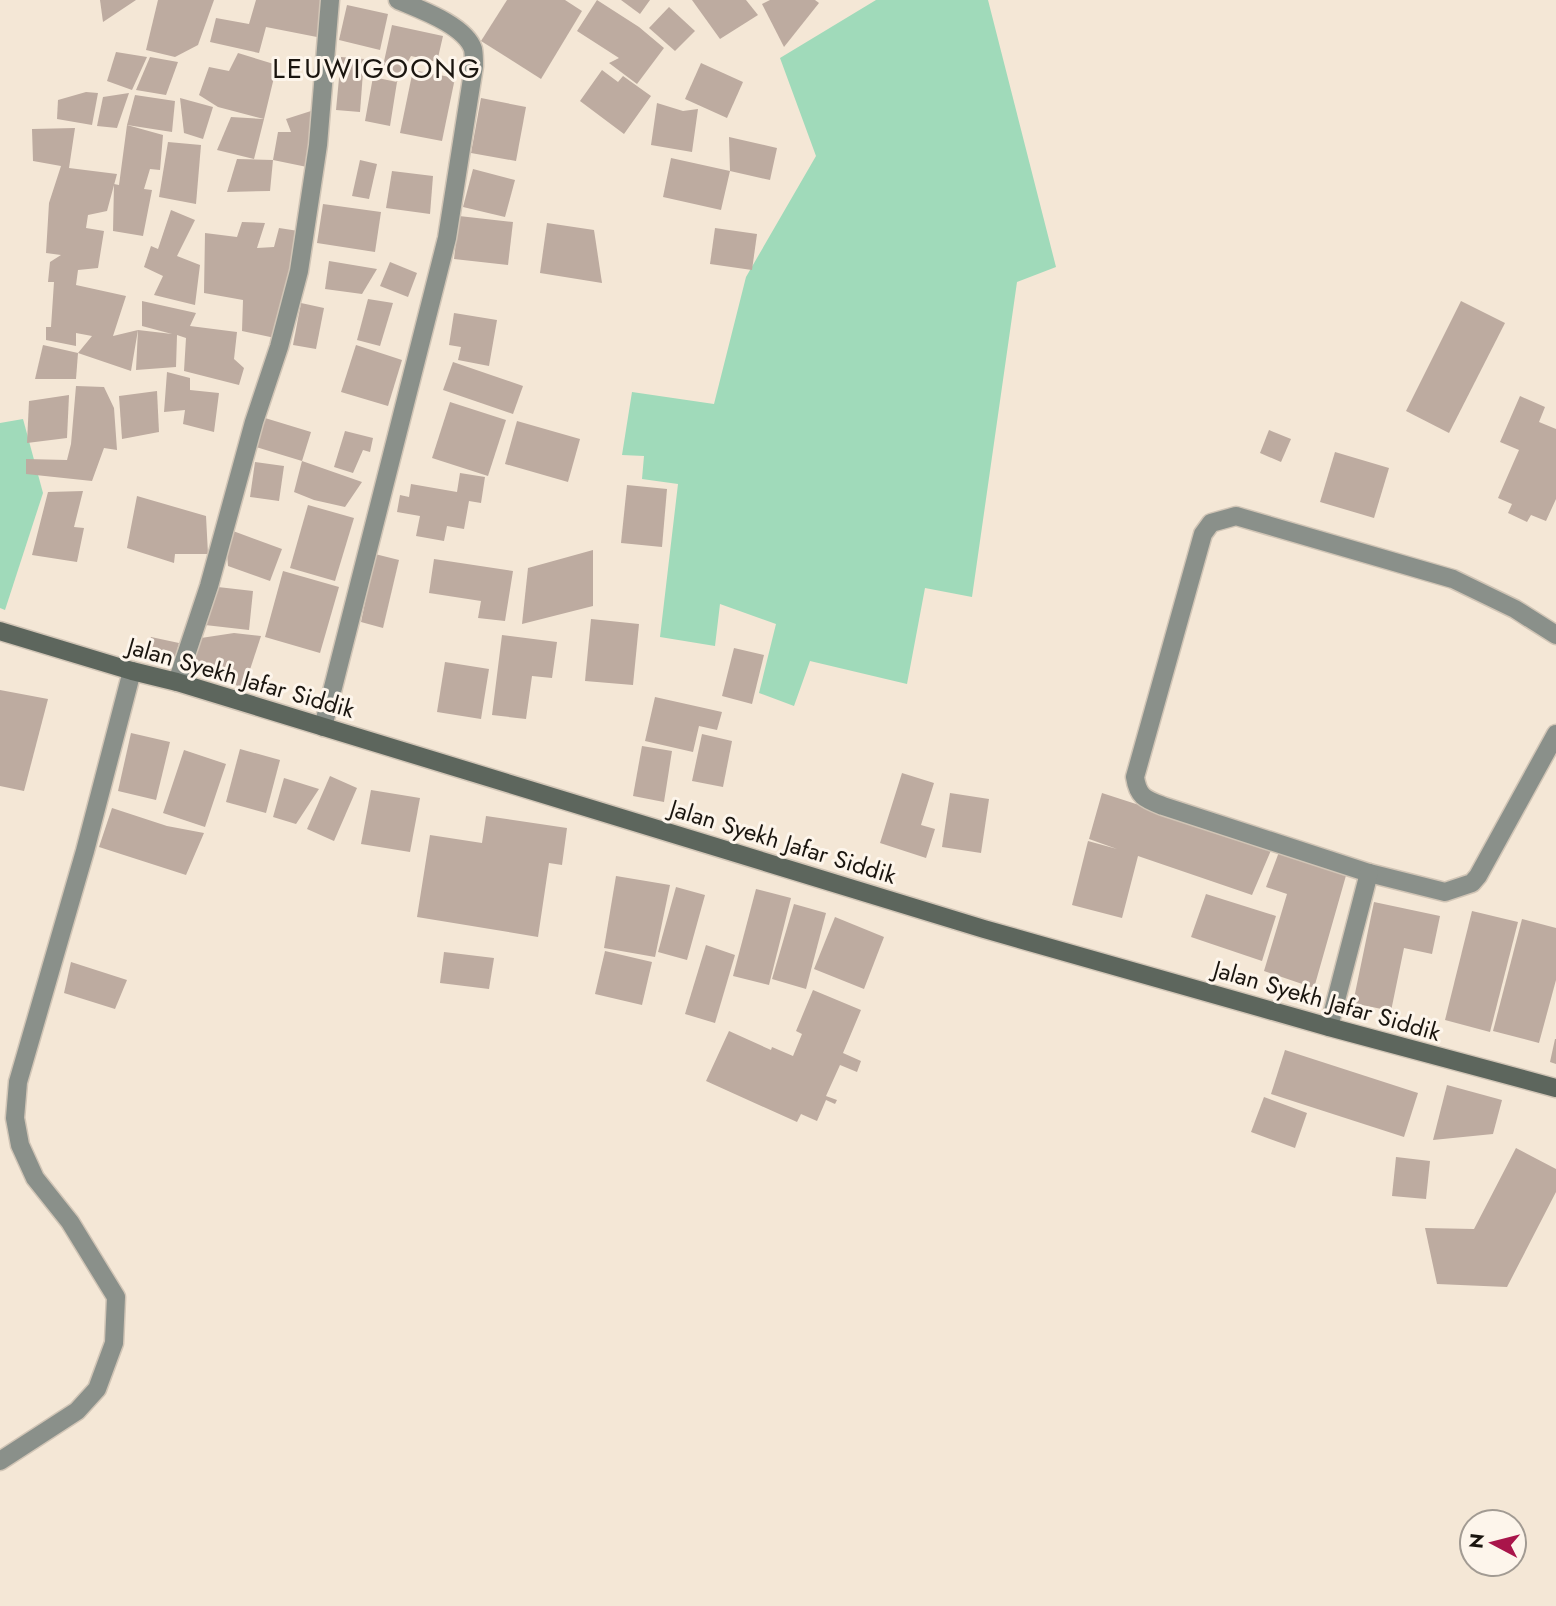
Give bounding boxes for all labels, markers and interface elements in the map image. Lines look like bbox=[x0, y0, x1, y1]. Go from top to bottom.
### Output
district label: LEUWIGOONG bbox=[272, 48, 482, 89]
street label: Jalan Syekh Jafar Siddik bbox=[121, 627, 359, 727]
street label: Jalan Syekh Jafar Siddik bbox=[663, 790, 901, 893]
street label: Jalan Syekh Jafar Siddik bbox=[1207, 950, 1445, 1050]
north arrow bbox=[1458, 1508, 1528, 1578]
text: N bbox=[1462, 1532, 1491, 1550]

